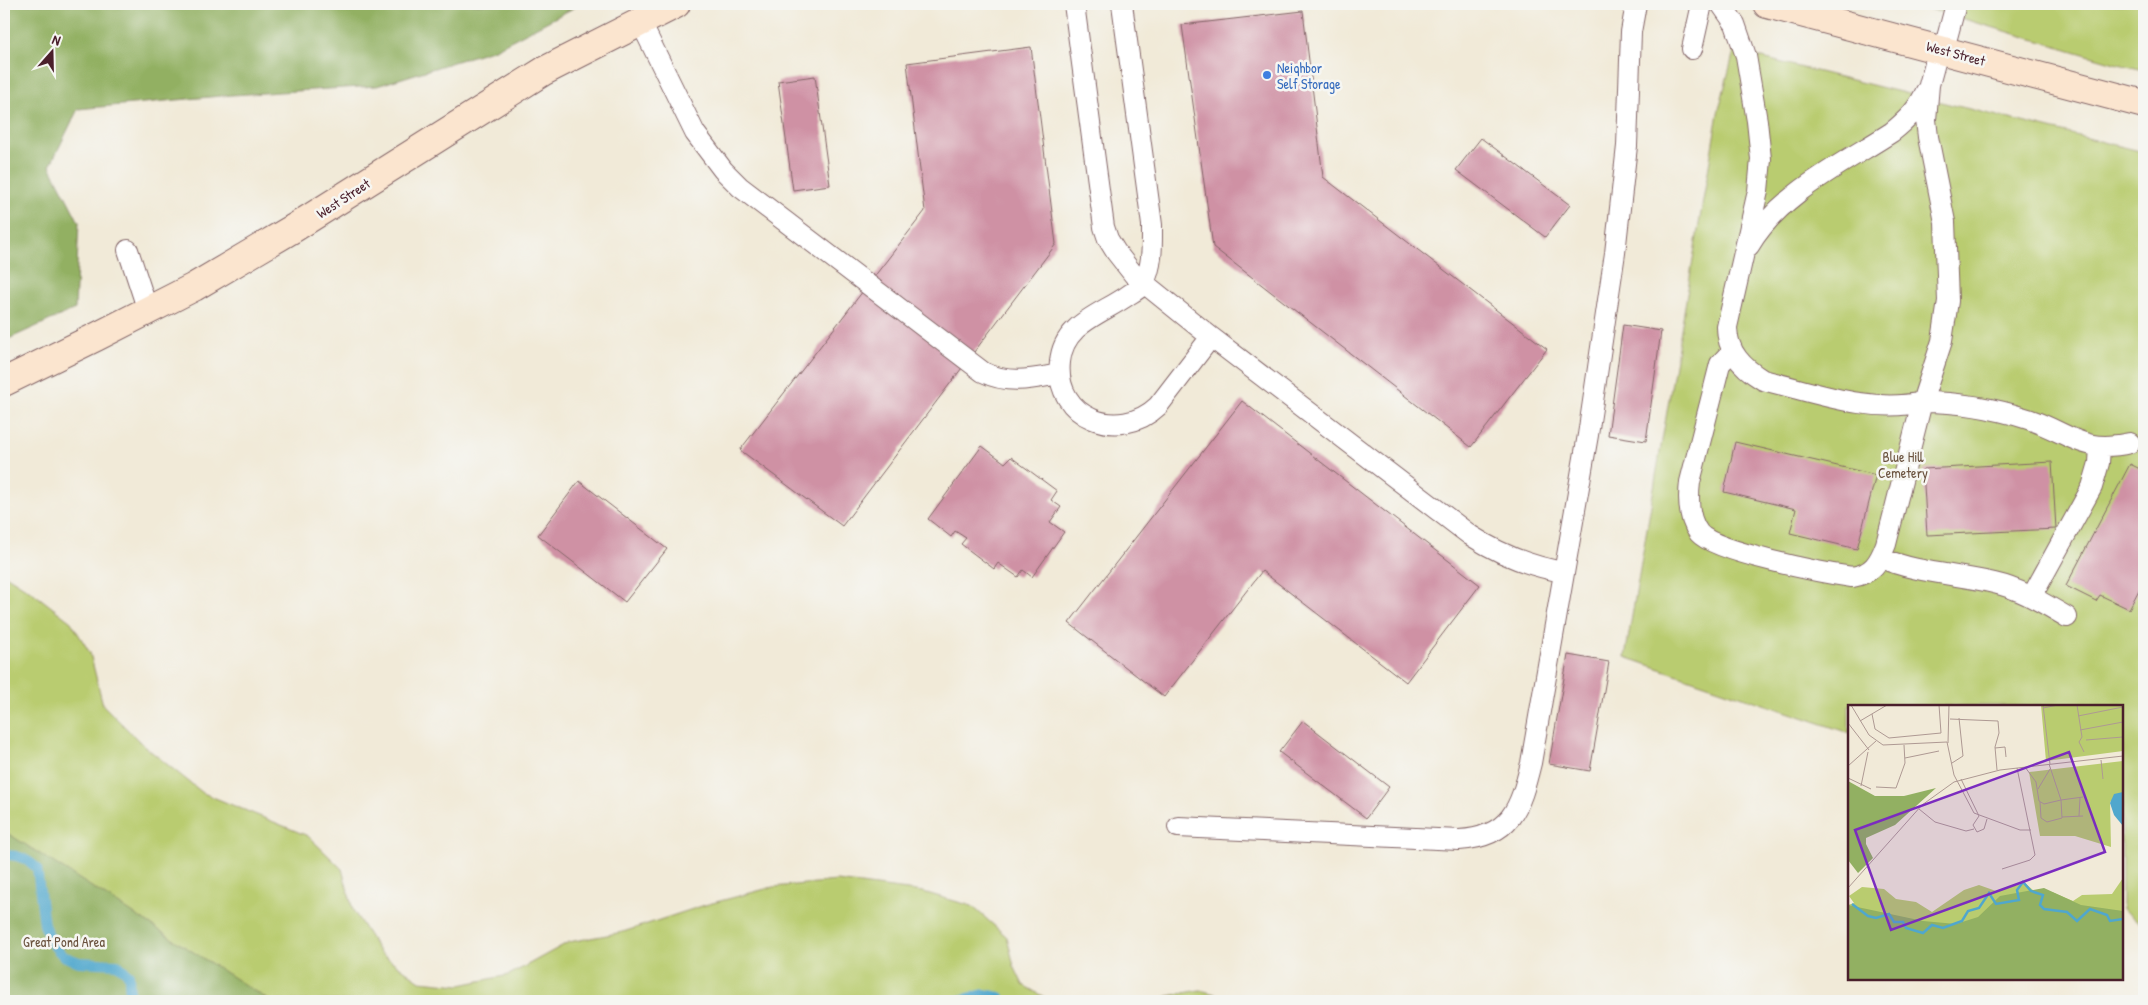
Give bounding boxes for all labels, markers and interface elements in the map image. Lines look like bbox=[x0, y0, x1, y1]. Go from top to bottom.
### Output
north arrow bbox=[28, 28, 78, 78]
text: N bbox=[50, 29, 64, 50]
street label: West Street bbox=[1924, 36, 1988, 70]
place label: Neighbor Self Storage bbox=[1277, 58, 1341, 94]
marker: Neighbor Self Storage bbox=[1261, 69, 1273, 81]
street label: West Street bbox=[313, 174, 374, 222]
park label: Blue Hill Cemetery bbox=[1878, 447, 1928, 483]
inset map bbox=[1848, 705, 2123, 980]
park label: Great Pond Area bbox=[23, 932, 105, 951]

